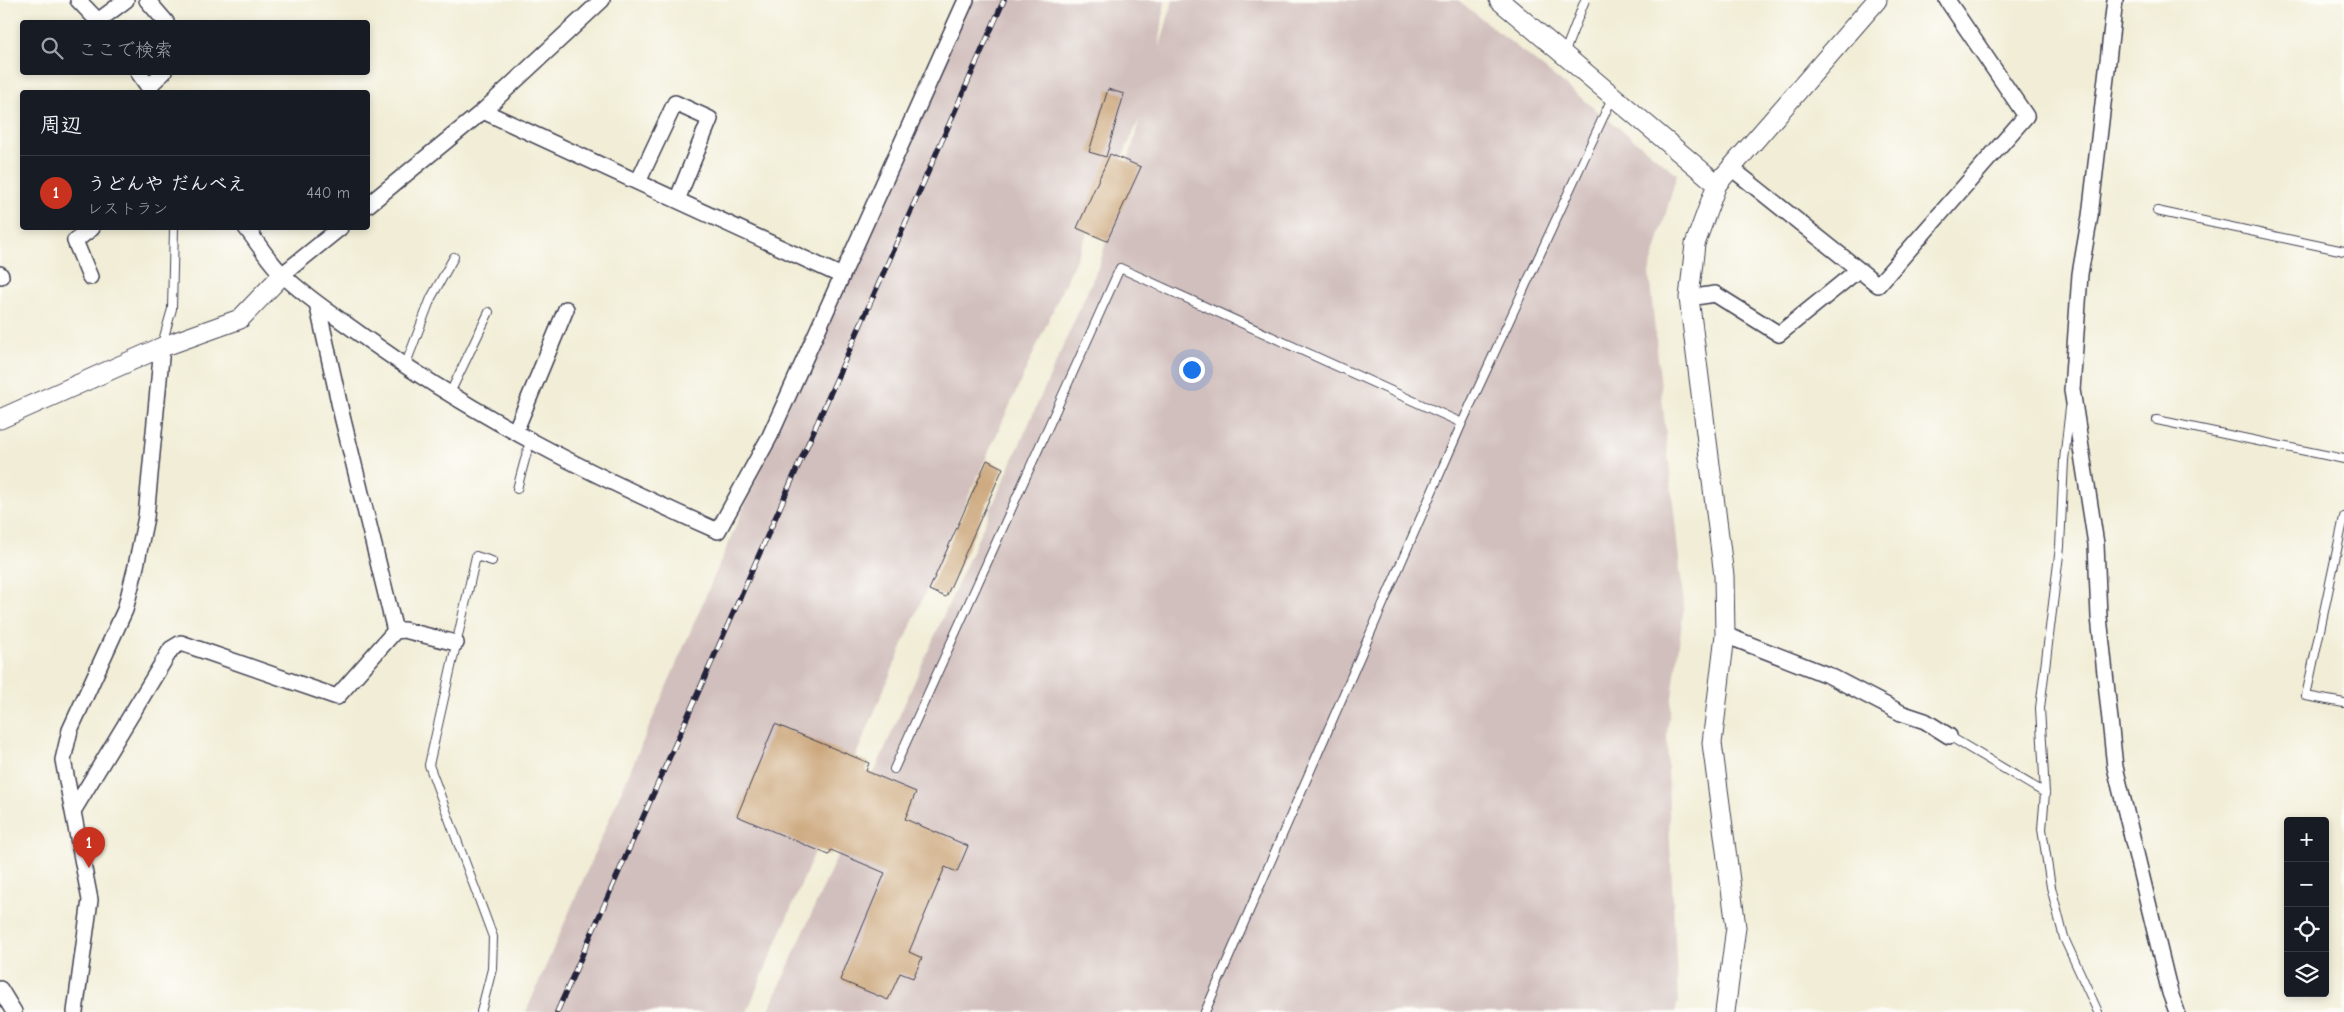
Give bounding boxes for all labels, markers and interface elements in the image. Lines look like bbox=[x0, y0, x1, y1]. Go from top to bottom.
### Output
search box bbox=[20, 20, 370, 75]
icon: search bbox=[38, 34, 66, 62]
text: ここで検索 bbox=[78, 39, 173, 61]
text: 周辺 bbox=[40, 113, 82, 137]
text: うどんや だんべえ bbox=[87, 173, 247, 195]
text: 1 bbox=[53, 184, 59, 202]
text: 440 m bbox=[306, 184, 350, 202]
text: レストラン bbox=[87, 200, 168, 218]
your location bbox=[1179, 357, 1205, 383]
map controls bbox=[2284, 817, 2329, 997]
button: + bbox=[2284, 817, 2329, 862]
pin: 1 bbox=[73, 827, 105, 868]
button: − bbox=[2284, 862, 2329, 907]
button: locate bbox=[2284, 907, 2329, 952]
button: layers bbox=[2284, 952, 2329, 997]

